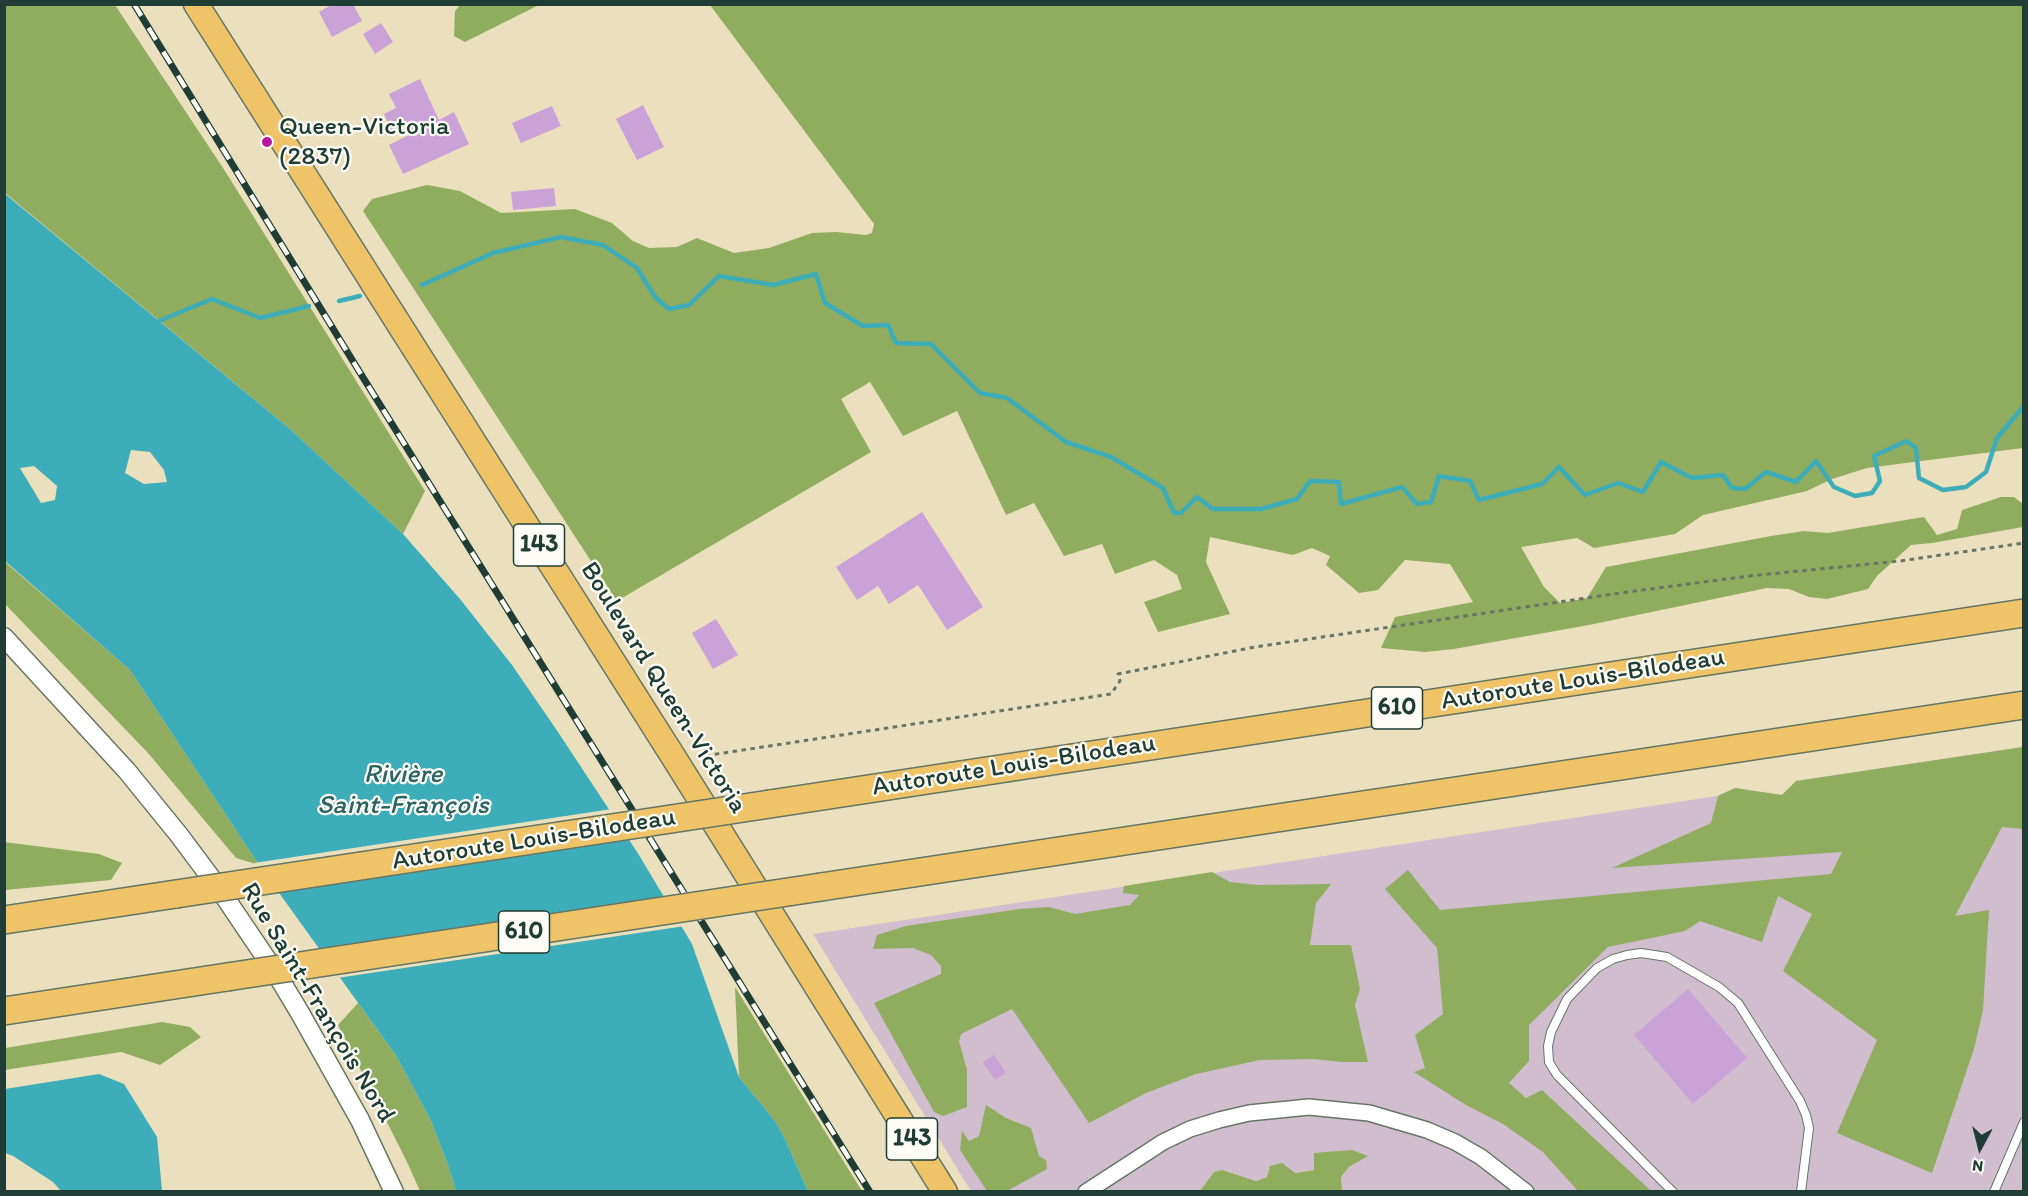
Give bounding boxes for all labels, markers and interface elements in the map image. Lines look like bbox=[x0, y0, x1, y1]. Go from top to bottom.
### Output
place label: Queen-Victoria (2837) bbox=[279, 111, 449, 172]
marker: Queen-Victoria (2837) bbox=[260, 135, 274, 149]
road number: 143 bbox=[514, 524, 564, 566]
street label: Boulevard Queen-Victoria bbox=[573, 556, 753, 820]
street label: Autoroute Louis-Bilodeau bbox=[1439, 642, 1727, 718]
road number: 610 bbox=[1372, 687, 1422, 729]
street label: Autoroute Louis-Bilodeau bbox=[870, 728, 1158, 804]
water label: Rivière Saint-François bbox=[317, 759, 489, 822]
street label: Autoroute Louis-Bilodeau bbox=[390, 802, 678, 878]
street label: Rue Saint-François Nord bbox=[233, 877, 401, 1129]
road number: 610 bbox=[498, 911, 550, 953]
road number: 143 bbox=[886, 1118, 938, 1160]
north arrow bbox=[1950, 1118, 2010, 1178]
text: N bbox=[1971, 1156, 1984, 1176]

